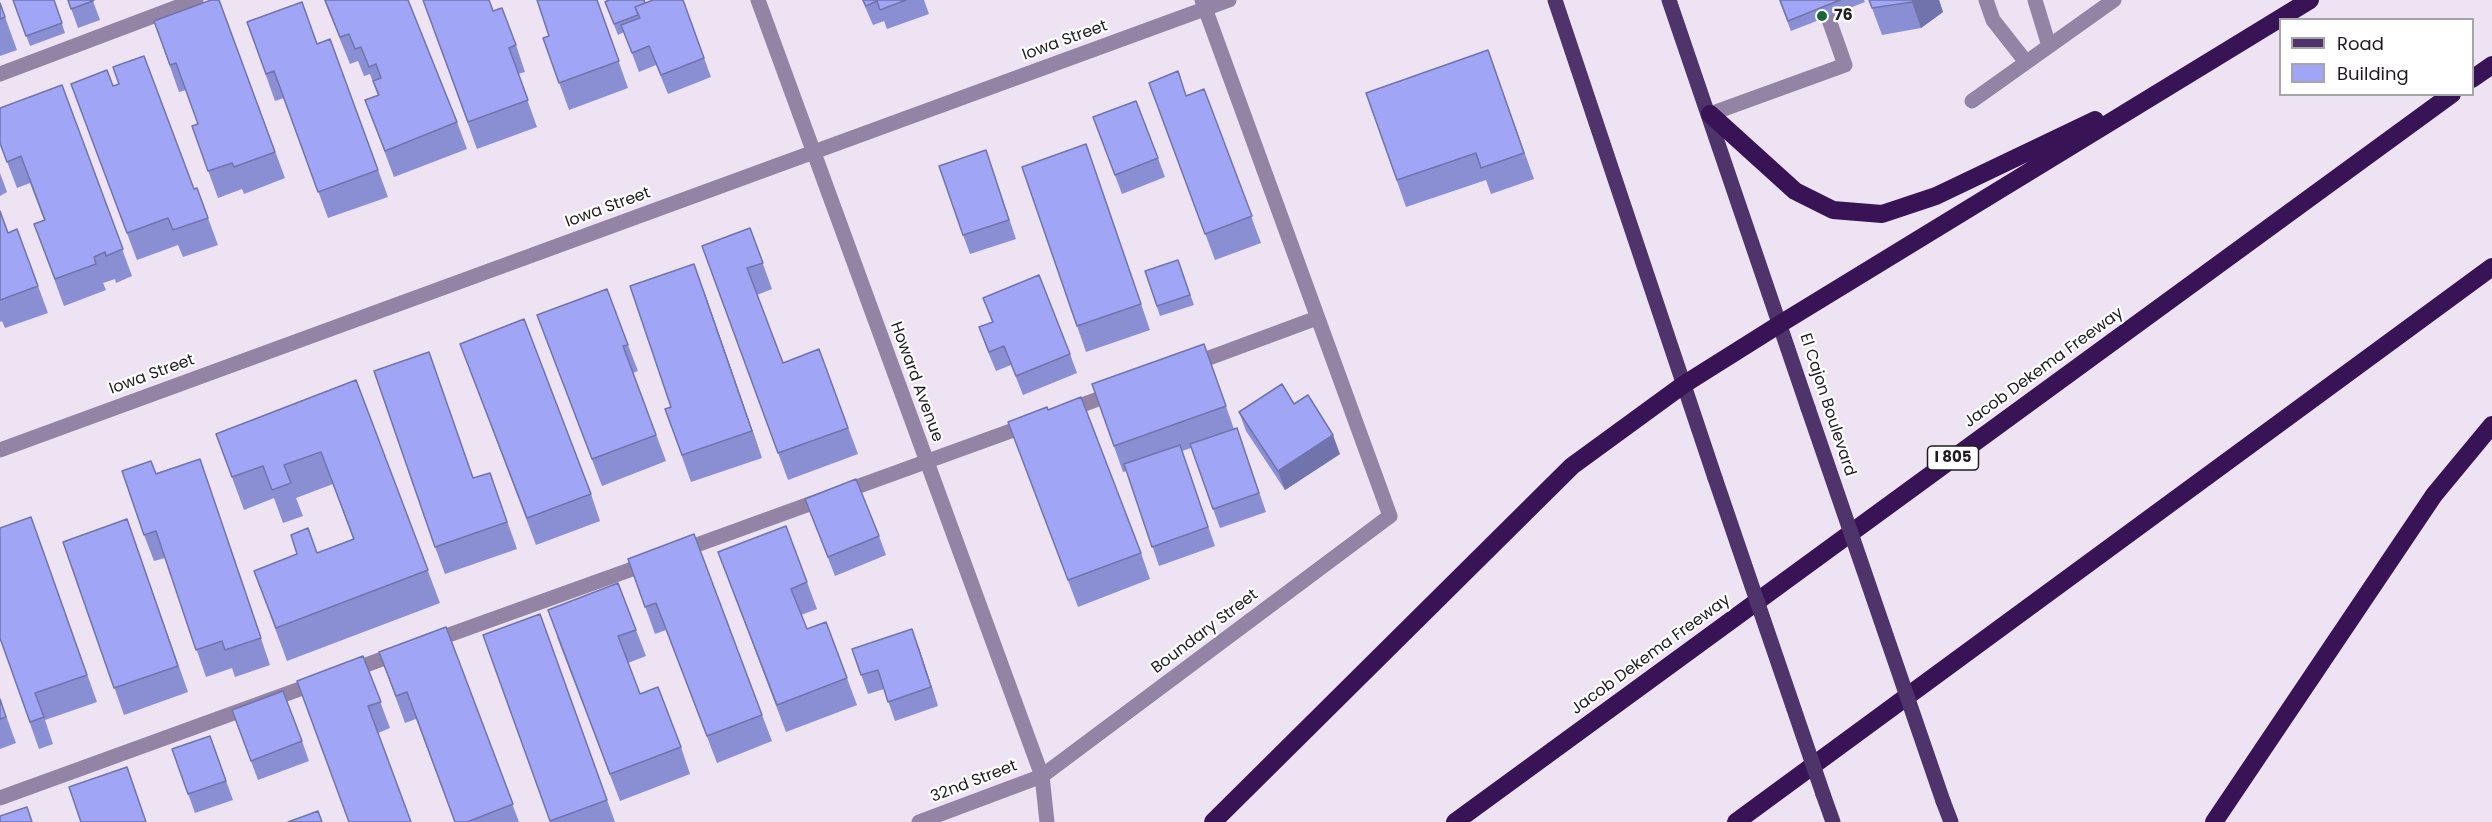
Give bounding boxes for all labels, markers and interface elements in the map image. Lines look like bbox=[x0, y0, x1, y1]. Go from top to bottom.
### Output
place label: 76 bbox=[1834, 6, 1853, 26]
marker: 76 bbox=[1815, 9, 1829, 23]
street label: Iowa Street bbox=[1020, 17, 1110, 65]
legend bbox=[2279, 18, 2474, 96]
text: Road bbox=[2337, 31, 2384, 56]
text: Building bbox=[2337, 61, 2409, 86]
street label: Iowa Street bbox=[563, 184, 653, 232]
street label: Jacob Dekema Freeway bbox=[1961, 304, 2127, 432]
street label: Howard Avenue bbox=[885, 319, 947, 445]
street label: El Cajon Boulevard bbox=[1795, 331, 1859, 479]
street label: Iowa Street bbox=[107, 351, 197, 399]
road number: I 805 bbox=[1928, 446, 1978, 470]
street label: Boundary Street bbox=[1148, 586, 1262, 678]
street label: Jacob Dekema Freeway bbox=[1568, 591, 1734, 719]
street label: 32nd Street bbox=[928, 757, 1020, 807]

